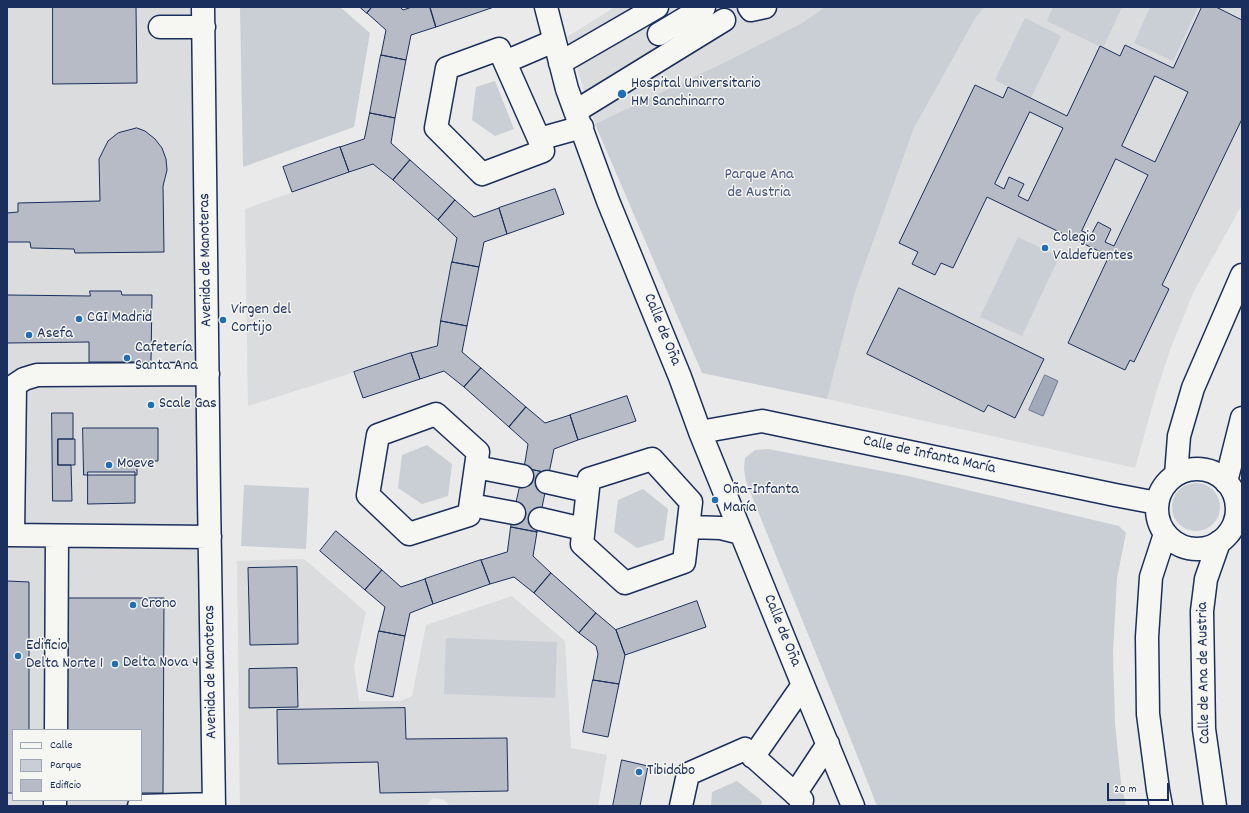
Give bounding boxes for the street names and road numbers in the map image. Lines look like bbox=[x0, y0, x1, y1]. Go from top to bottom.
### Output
street label: Avenida de Manoteras bbox=[196, 193, 218, 327]
street label: Calle de Oña bbox=[638, 291, 684, 369]
street label: Calle de Infanta María bbox=[861, 433, 997, 479]
street label: Calle de Oña bbox=[758, 592, 804, 670]
street label: Calle de Ana de Austria bbox=[1194, 602, 1216, 744]
street label: Avenida de Manoteras bbox=[201, 605, 223, 739]

